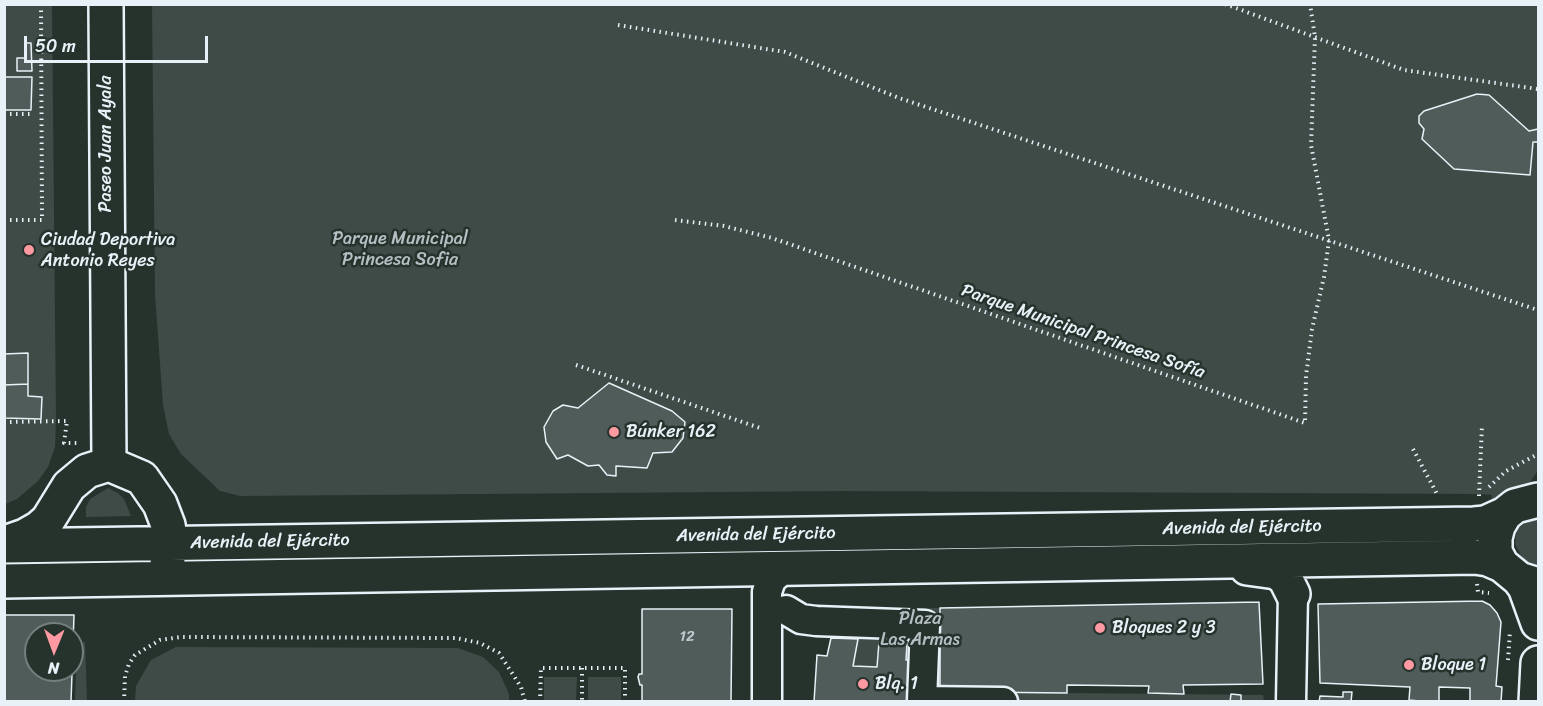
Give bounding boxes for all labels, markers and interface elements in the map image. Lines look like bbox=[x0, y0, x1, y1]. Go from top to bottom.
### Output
scale bar bbox=[27, 24, 212, 62]
text: 50 m bbox=[35, 30, 76, 62]
street label: Paseo Juan Ayala bbox=[95, 76, 117, 212]
park label: Parque Municipal Princesa Sofia bbox=[332, 228, 468, 270]
place label: Ciudad Deportiva Antonio Reyes bbox=[41, 229, 175, 272]
marker: Ciudad Deportiva Antonio Reyes bbox=[22, 243, 36, 257]
street label: Parque Municipal Princesa Sofía bbox=[958, 280, 1208, 384]
place label: Búnker 162 bbox=[626, 421, 716, 443]
marker: Búnker 162 bbox=[607, 425, 621, 439]
street label: Avenida del Ejército bbox=[1162, 516, 1322, 540]
street label: Avenida del Ejército bbox=[676, 523, 836, 547]
street label: Avenida del Ejército bbox=[190, 530, 350, 554]
park label: Plaza Las Armas bbox=[880, 608, 960, 650]
place label: Bloques 2 y 3 bbox=[1112, 617, 1216, 639]
marker: Bloques 2 y 3 bbox=[1093, 621, 1107, 635]
north arrow bbox=[24, 622, 84, 682]
house number: 12 bbox=[679, 628, 695, 646]
text: N bbox=[48, 654, 60, 683]
place label: Bloque 1 bbox=[1421, 654, 1486, 676]
marker: Bloque 1 bbox=[1402, 658, 1416, 672]
place label: Blq. 1 bbox=[875, 673, 918, 695]
marker: Blq. 1 bbox=[856, 677, 870, 691]

